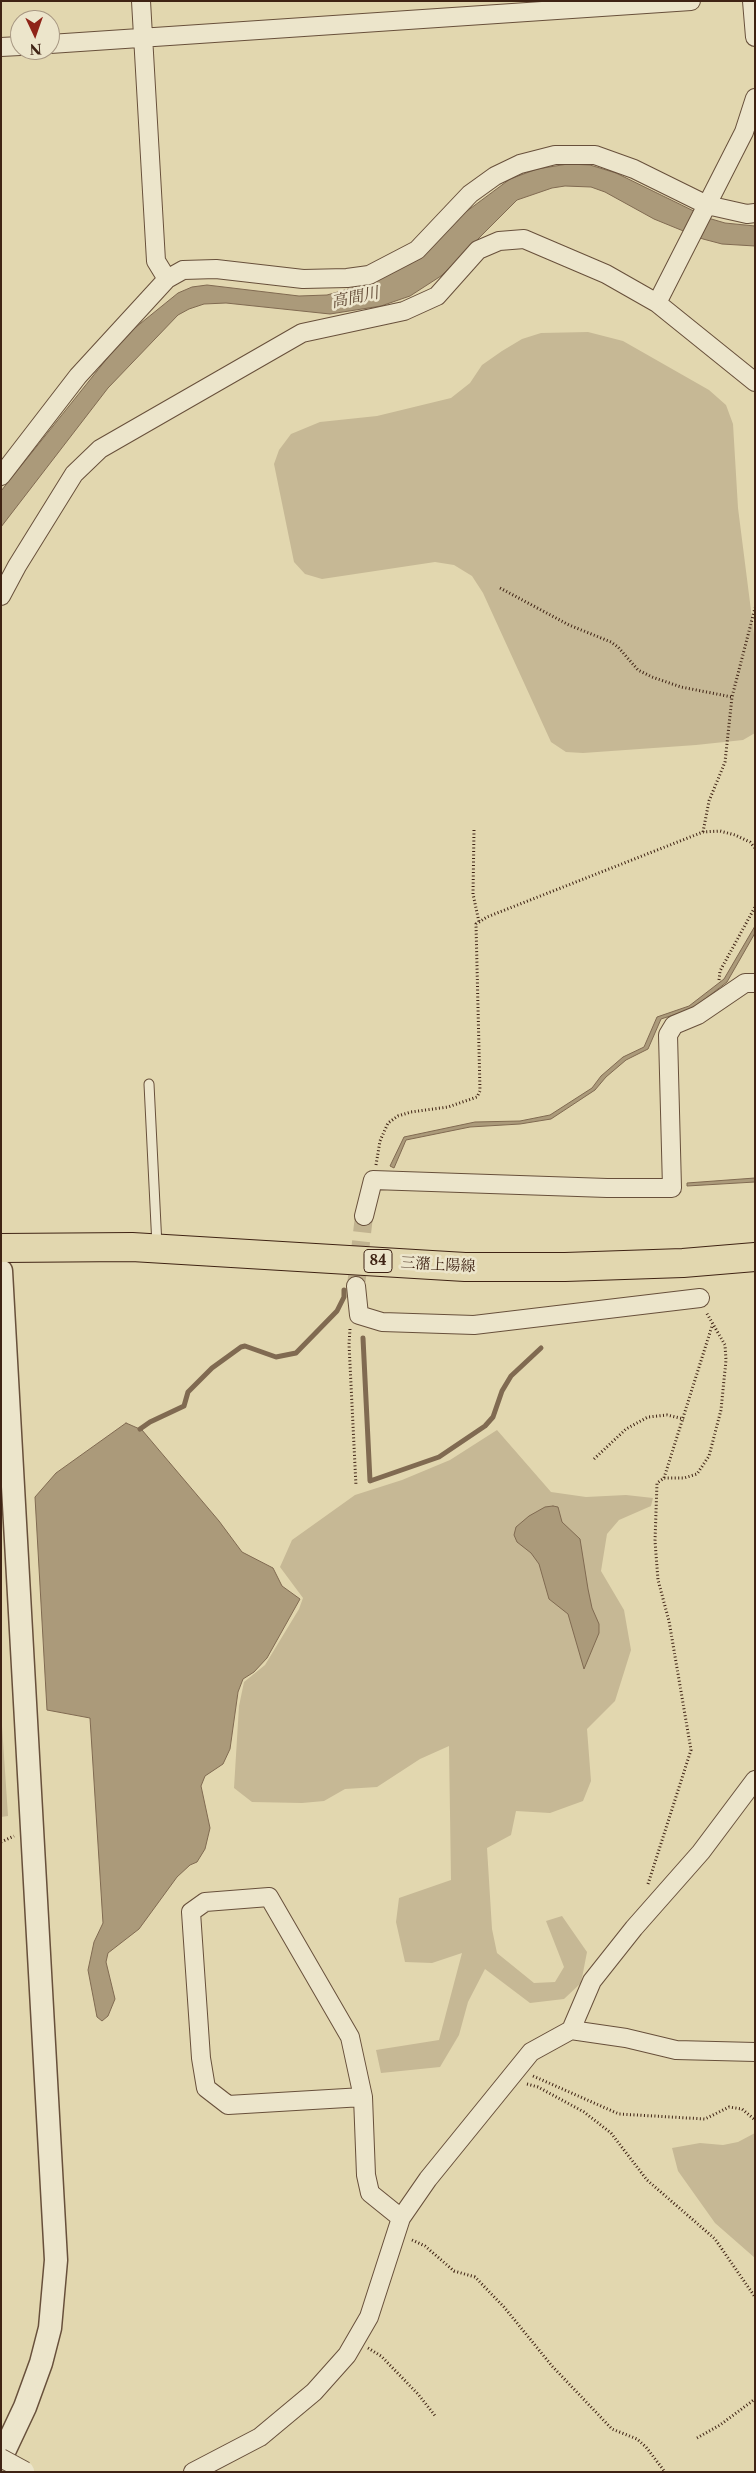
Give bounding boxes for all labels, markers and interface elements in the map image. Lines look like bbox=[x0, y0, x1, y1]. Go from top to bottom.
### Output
north arrow bbox=[10, 10, 60, 60]
text: N bbox=[29, 40, 42, 58]
water label: 高間川 bbox=[330, 284, 380, 312]
road number: 84 bbox=[364, 1250, 392, 1272]
street label: 三潴上陽線 bbox=[400, 1254, 476, 1276]

